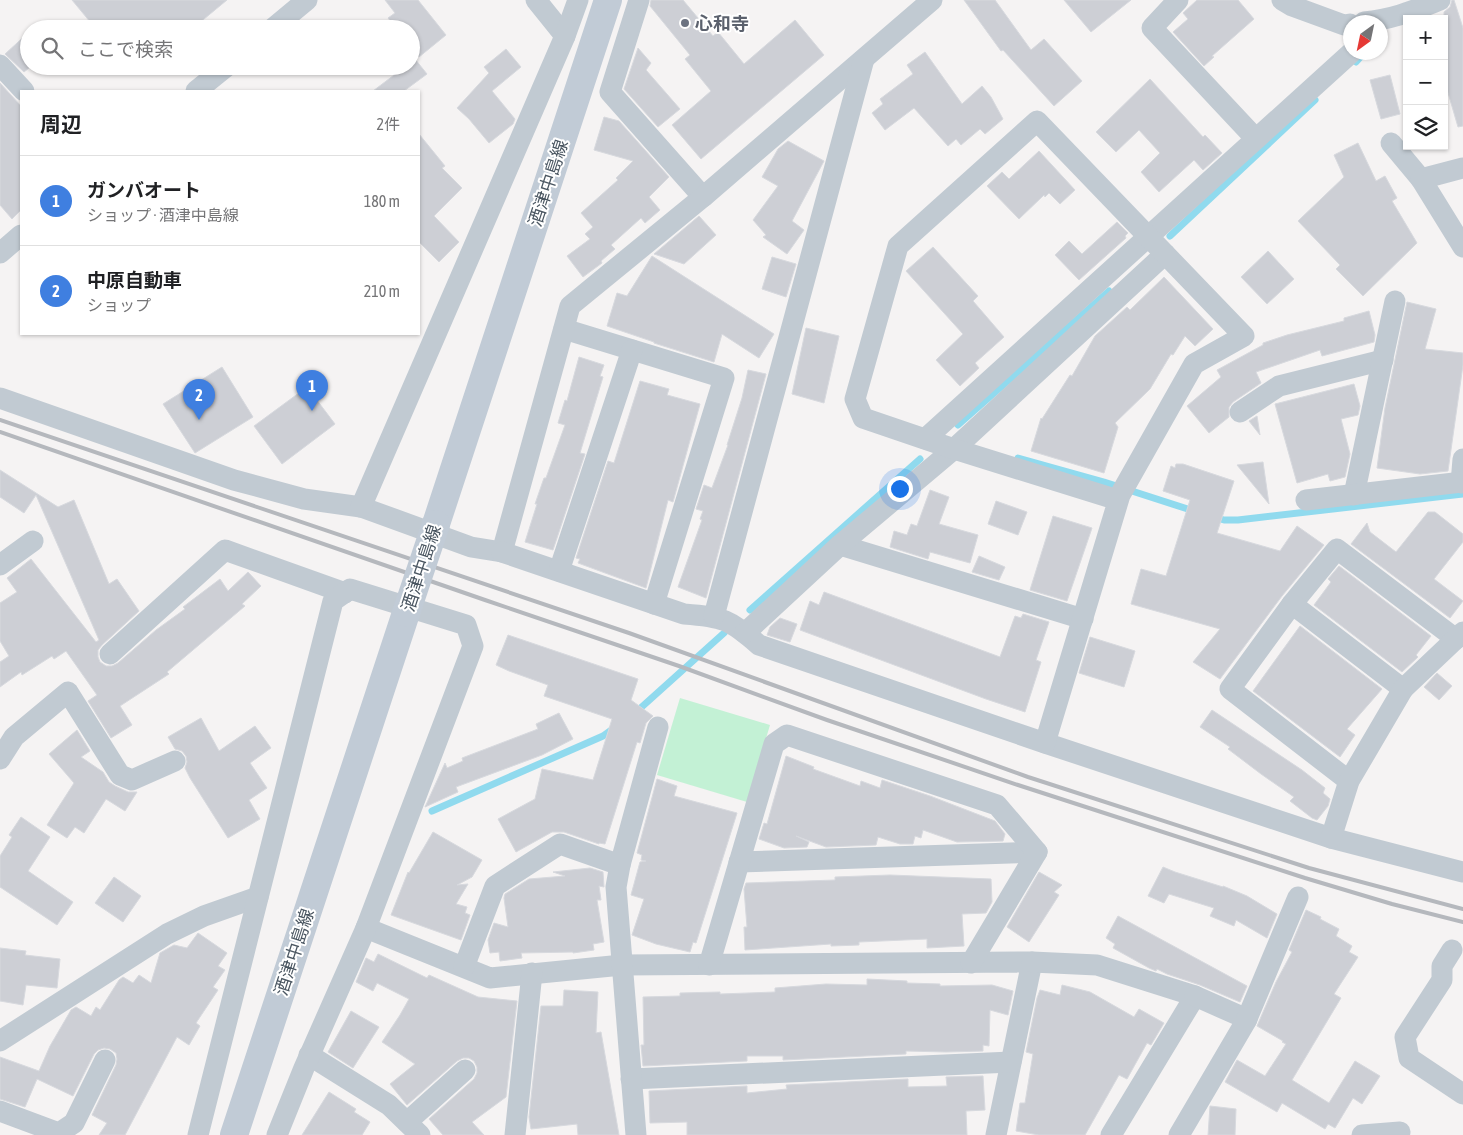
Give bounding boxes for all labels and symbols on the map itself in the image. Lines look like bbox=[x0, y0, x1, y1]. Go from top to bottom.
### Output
place label: 心和寺 bbox=[695, 13, 749, 34]
north arrow bbox=[1343, 15, 1388, 60]
marker: 心和寺 bbox=[679, 17, 691, 29]
street label: 酒津中島線 bbox=[524, 137, 572, 229]
pin: 1 bbox=[296, 370, 328, 411]
pin: 2 bbox=[183, 379, 215, 420]
your location bbox=[887, 476, 913, 502]
street label: 酒津中島線 bbox=[397, 522, 445, 614]
street label: 酒津中島線 bbox=[270, 906, 318, 998]

